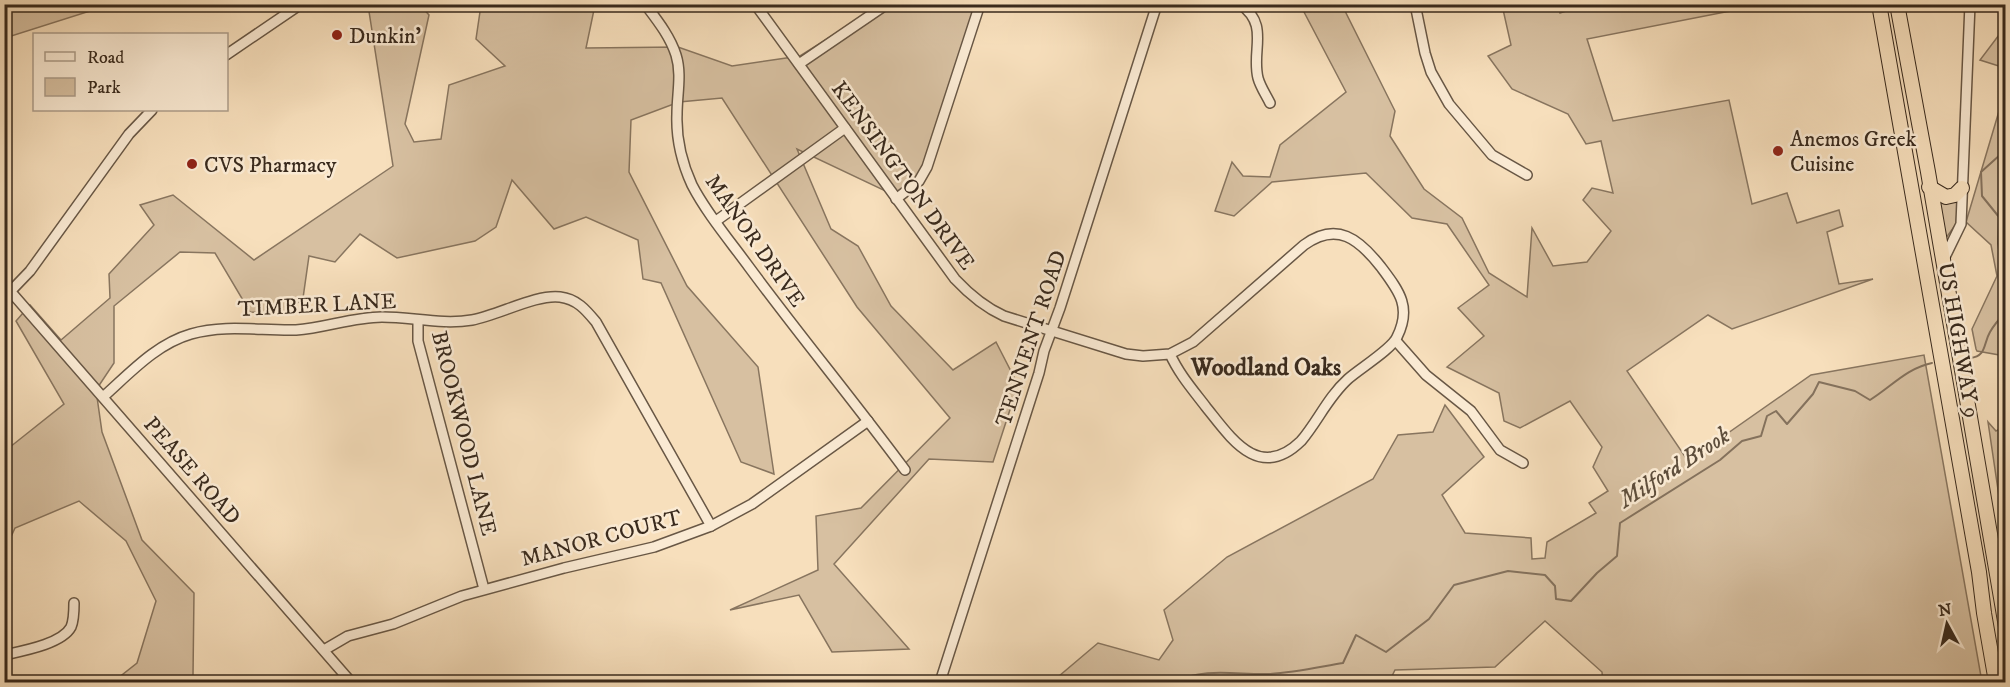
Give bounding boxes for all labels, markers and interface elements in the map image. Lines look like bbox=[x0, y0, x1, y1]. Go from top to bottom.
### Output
place label: Dunkin' bbox=[349, 23, 421, 50]
marker: Dunkin' bbox=[330, 28, 344, 42]
legend bbox=[33, 33, 228, 111]
text: Road bbox=[87, 47, 124, 69]
street label: KENSINGTON DRIVE bbox=[825, 76, 980, 276]
text: Park bbox=[87, 77, 121, 99]
place label: Anemos Greek Cuisine bbox=[1790, 126, 1917, 178]
marker: Anemos Greek Cuisine bbox=[1771, 144, 1785, 158]
place label: CVS Pharmacy bbox=[204, 152, 337, 179]
marker: CVS Pharmacy bbox=[185, 157, 199, 171]
street label: MANOR DRIVE bbox=[699, 169, 811, 313]
street label: TENNENT ROAD bbox=[990, 247, 1073, 430]
street label: US HIGHWAY 9 bbox=[1932, 261, 1985, 420]
street label: TIMBER LANE bbox=[237, 288, 397, 323]
street label: BROOKWOOD LANE bbox=[425, 328, 502, 539]
district label: Woodland Oaks bbox=[1190, 353, 1341, 383]
street label: PEASE ROAD bbox=[138, 411, 246, 531]
water label: Milford Brook bbox=[1611, 421, 1736, 516]
street label: MANOR COURT bbox=[518, 504, 685, 573]
north arrow bbox=[1917, 594, 1977, 654]
text: N bbox=[1937, 599, 1953, 621]

